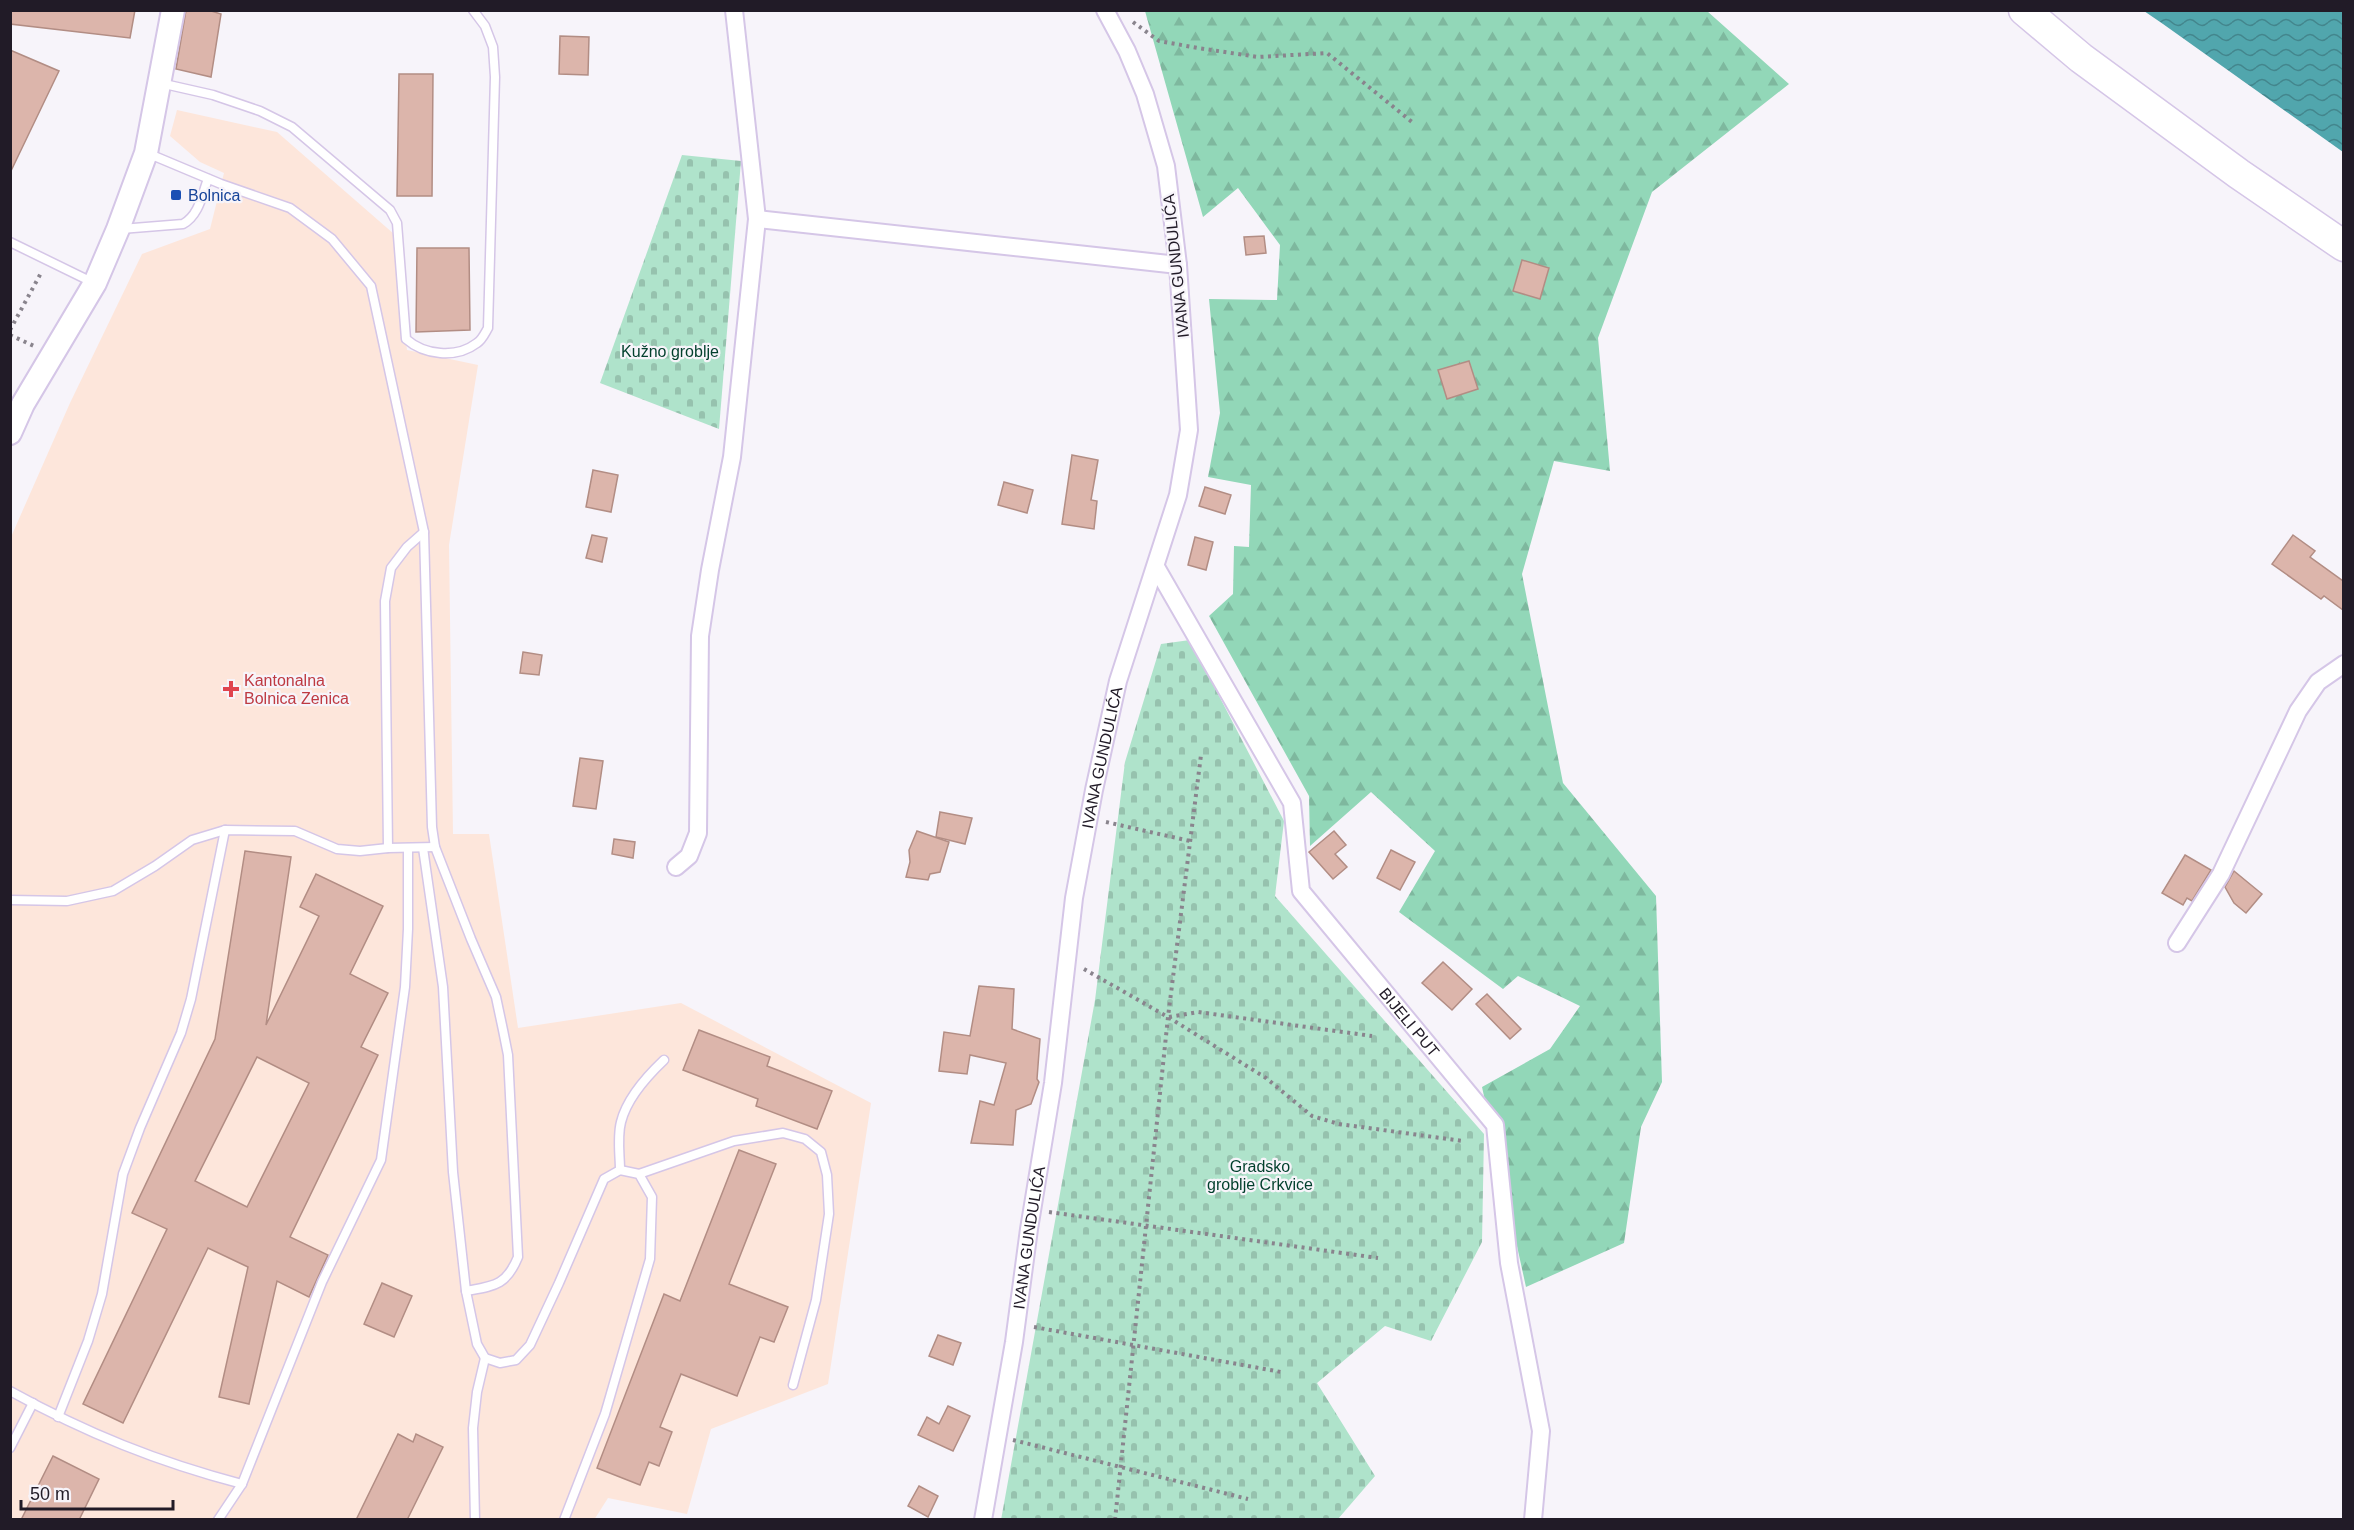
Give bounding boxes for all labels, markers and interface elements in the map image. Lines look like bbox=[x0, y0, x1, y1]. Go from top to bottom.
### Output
place label: Bolnica bbox=[188, 187, 241, 204]
marker: Bolnica bbox=[169, 188, 183, 202]
street label: IVANA GUNDULIĆA bbox=[1159, 193, 1192, 339]
park label: Kužno groblje bbox=[621, 343, 719, 360]
place label: Kantonalna Bolnica Zenica bbox=[244, 672, 349, 707]
marker: Kantonalna Bolnica Zenica bbox=[222, 680, 240, 698]
street label: IVANA GUNDULIĆA bbox=[1079, 685, 1125, 830]
street label: BIJELI PUT bbox=[1376, 984, 1443, 1060]
park label: Gradsko groblje Crkvice bbox=[1207, 1158, 1313, 1193]
street label: IVANA GUNDULIĆA bbox=[1010, 1164, 1048, 1310]
scale bar bbox=[21, 1473, 172, 1511]
text: 50 m bbox=[30, 1484, 70, 1504]

